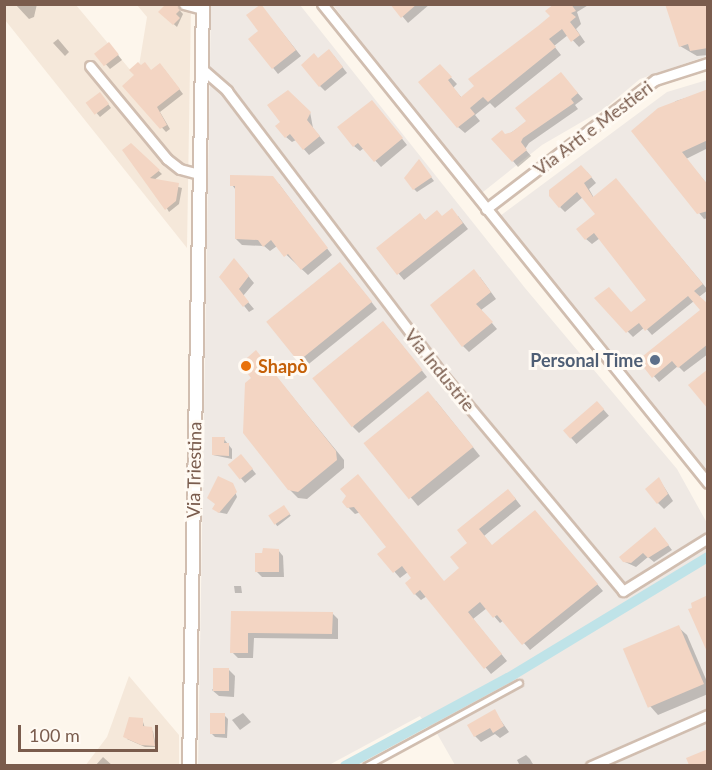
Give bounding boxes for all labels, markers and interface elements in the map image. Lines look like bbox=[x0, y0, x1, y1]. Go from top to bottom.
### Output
street label: Via Arti e Mestieri bbox=[529, 76, 657, 180]
street label: Via Industrie bbox=[400, 324, 480, 416]
place label: Personal Time bbox=[530, 349, 643, 371]
marker: Personal Time bbox=[648, 353, 662, 367]
place label: Shapò bbox=[258, 355, 308, 377]
marker: Shapò bbox=[239, 359, 253, 373]
street label: Via Triestina bbox=[182, 421, 206, 519]
scale bar bbox=[21, 713, 160, 751]
text: 100 m bbox=[29, 724, 80, 746]

